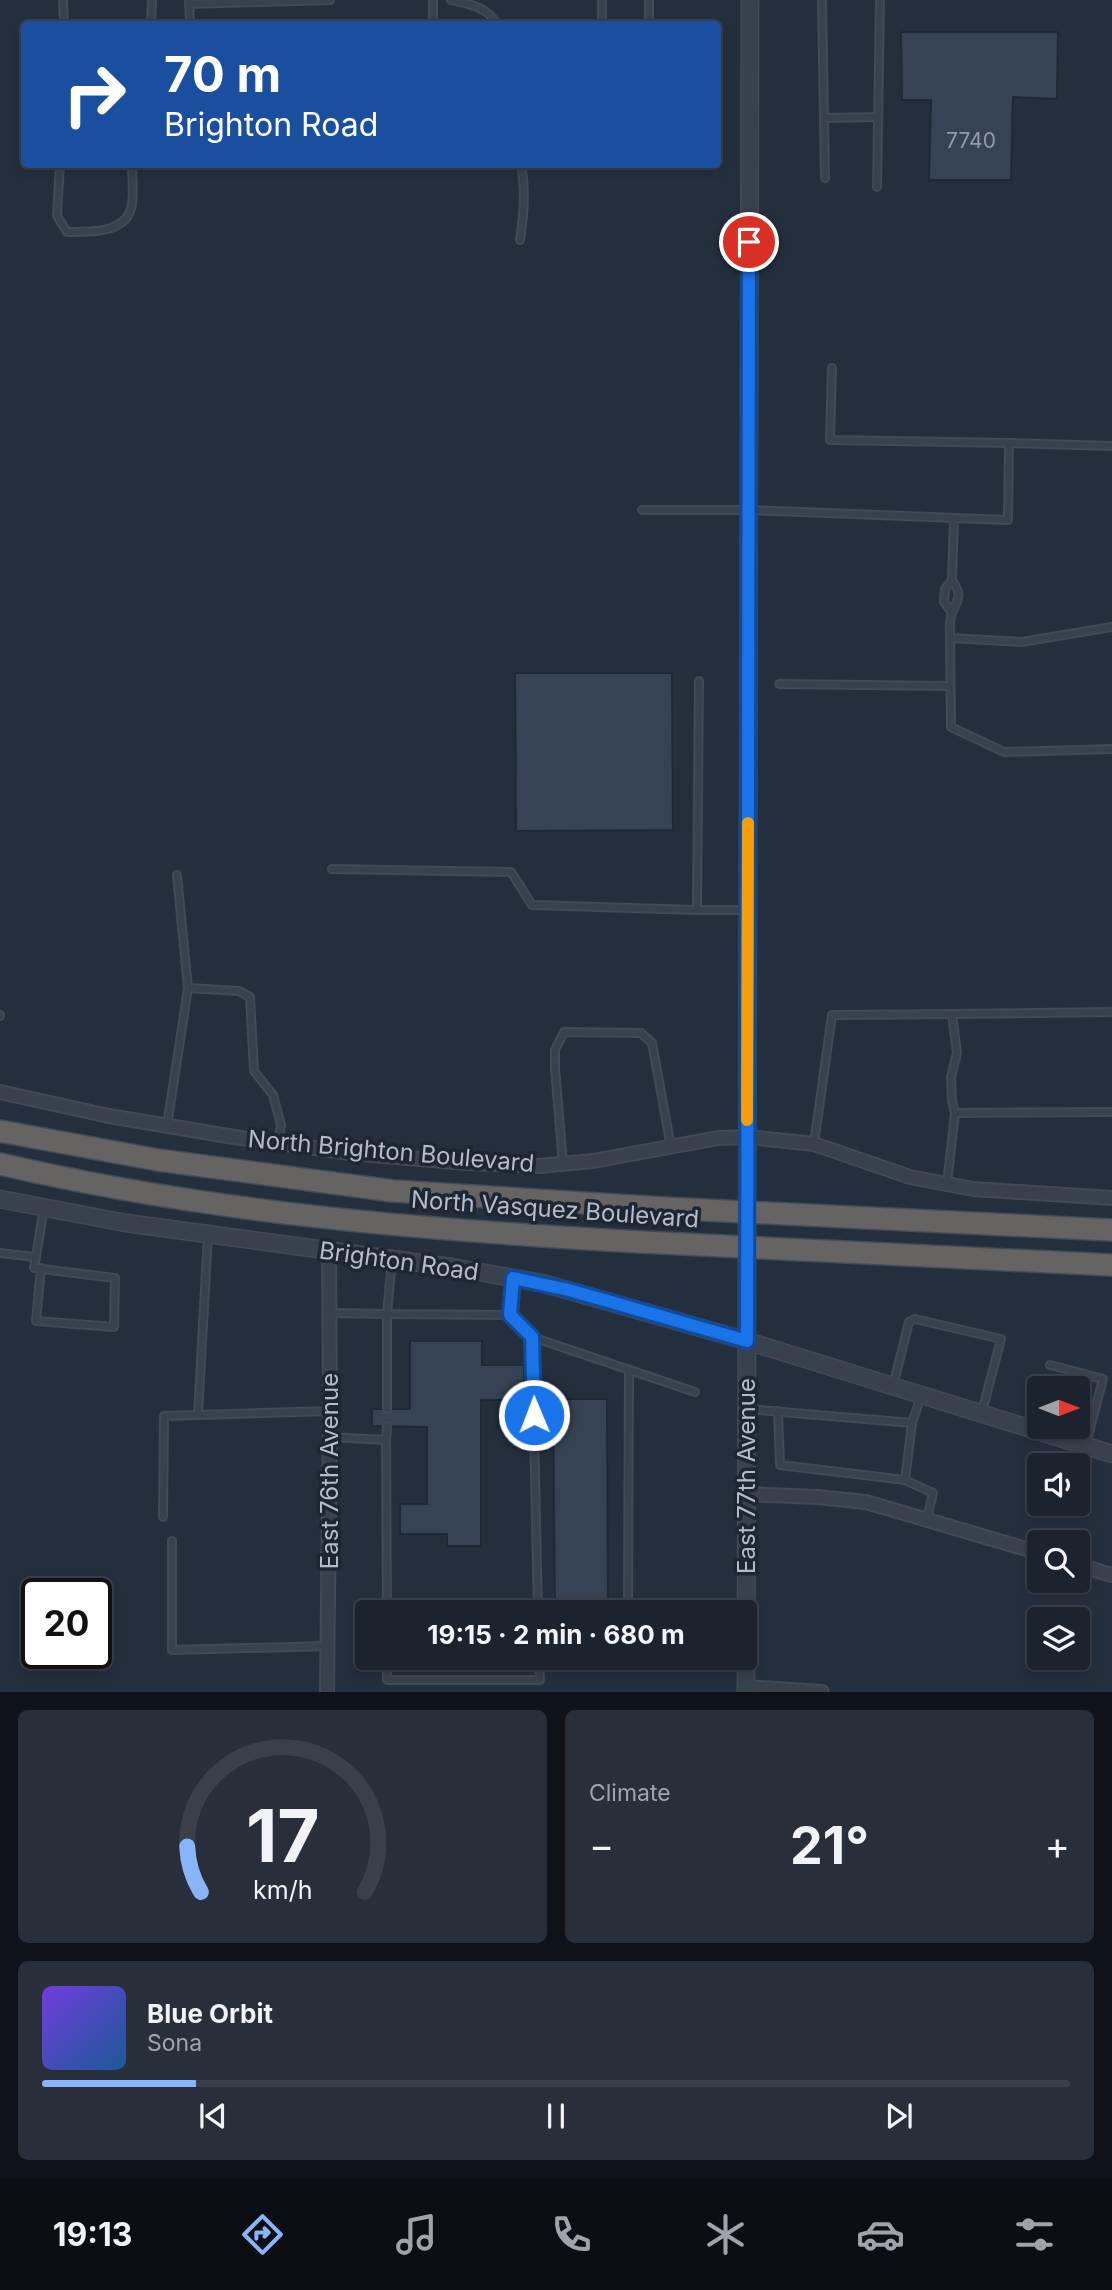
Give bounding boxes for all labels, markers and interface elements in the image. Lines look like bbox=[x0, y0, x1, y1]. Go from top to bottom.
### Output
text: 70 m bbox=[164, 45, 281, 104]
icon: right bbox=[49, 49, 140, 140]
text: Brighton Road bbox=[164, 105, 378, 144]
house number: 7740 bbox=[946, 128, 996, 153]
pin bbox=[719, 212, 779, 272]
icon: arrive bbox=[730, 223, 768, 261]
street label: North Brighton Boulevard bbox=[247, 1124, 535, 1178]
street label: North Vasquez Boulevard bbox=[410, 1184, 700, 1234]
street label: Brighton Road bbox=[317, 1235, 481, 1287]
street label: East 76th Avenue bbox=[315, 1373, 344, 1569]
north arrow bbox=[1027, 1376, 1090, 1438]
map controls bbox=[1027, 1376, 1090, 1670]
position arrow bbox=[497, 1378, 571, 1452]
street label: East 77th Avenue bbox=[732, 1378, 761, 1574]
button: sound bbox=[1027, 1453, 1090, 1516]
button: search bbox=[1027, 1530, 1090, 1593]
speed limit sign: 20 bbox=[21, 1578, 112, 1669]
button: layers bbox=[1027, 1607, 1090, 1670]
text: 19:15 · 2 min · 680 m bbox=[427, 1619, 685, 1650]
text: Climate bbox=[589, 1779, 671, 1807]
text: 17 bbox=[246, 1792, 319, 1881]
text: 21° bbox=[790, 1814, 869, 1877]
text: − bbox=[589, 1822, 614, 1868]
text: + bbox=[1045, 1822, 1070, 1868]
text: km/h bbox=[253, 1875, 312, 1905]
text: Blue Orbit bbox=[147, 1998, 273, 2029]
text: Sona bbox=[147, 2029, 202, 2057]
icon: previous bbox=[194, 2097, 232, 2135]
icon: pause bbox=[537, 2097, 575, 2135]
icon: next bbox=[880, 2097, 918, 2135]
icon: directions bbox=[238, 2210, 287, 2259]
icon: music bbox=[392, 2210, 441, 2259]
icon: phone bbox=[547, 2210, 596, 2259]
icon: climate bbox=[701, 2210, 750, 2259]
icon: car bbox=[856, 2210, 905, 2259]
icon: filters bbox=[1010, 2210, 1059, 2259]
text: 19:13 bbox=[53, 2215, 132, 2254]

